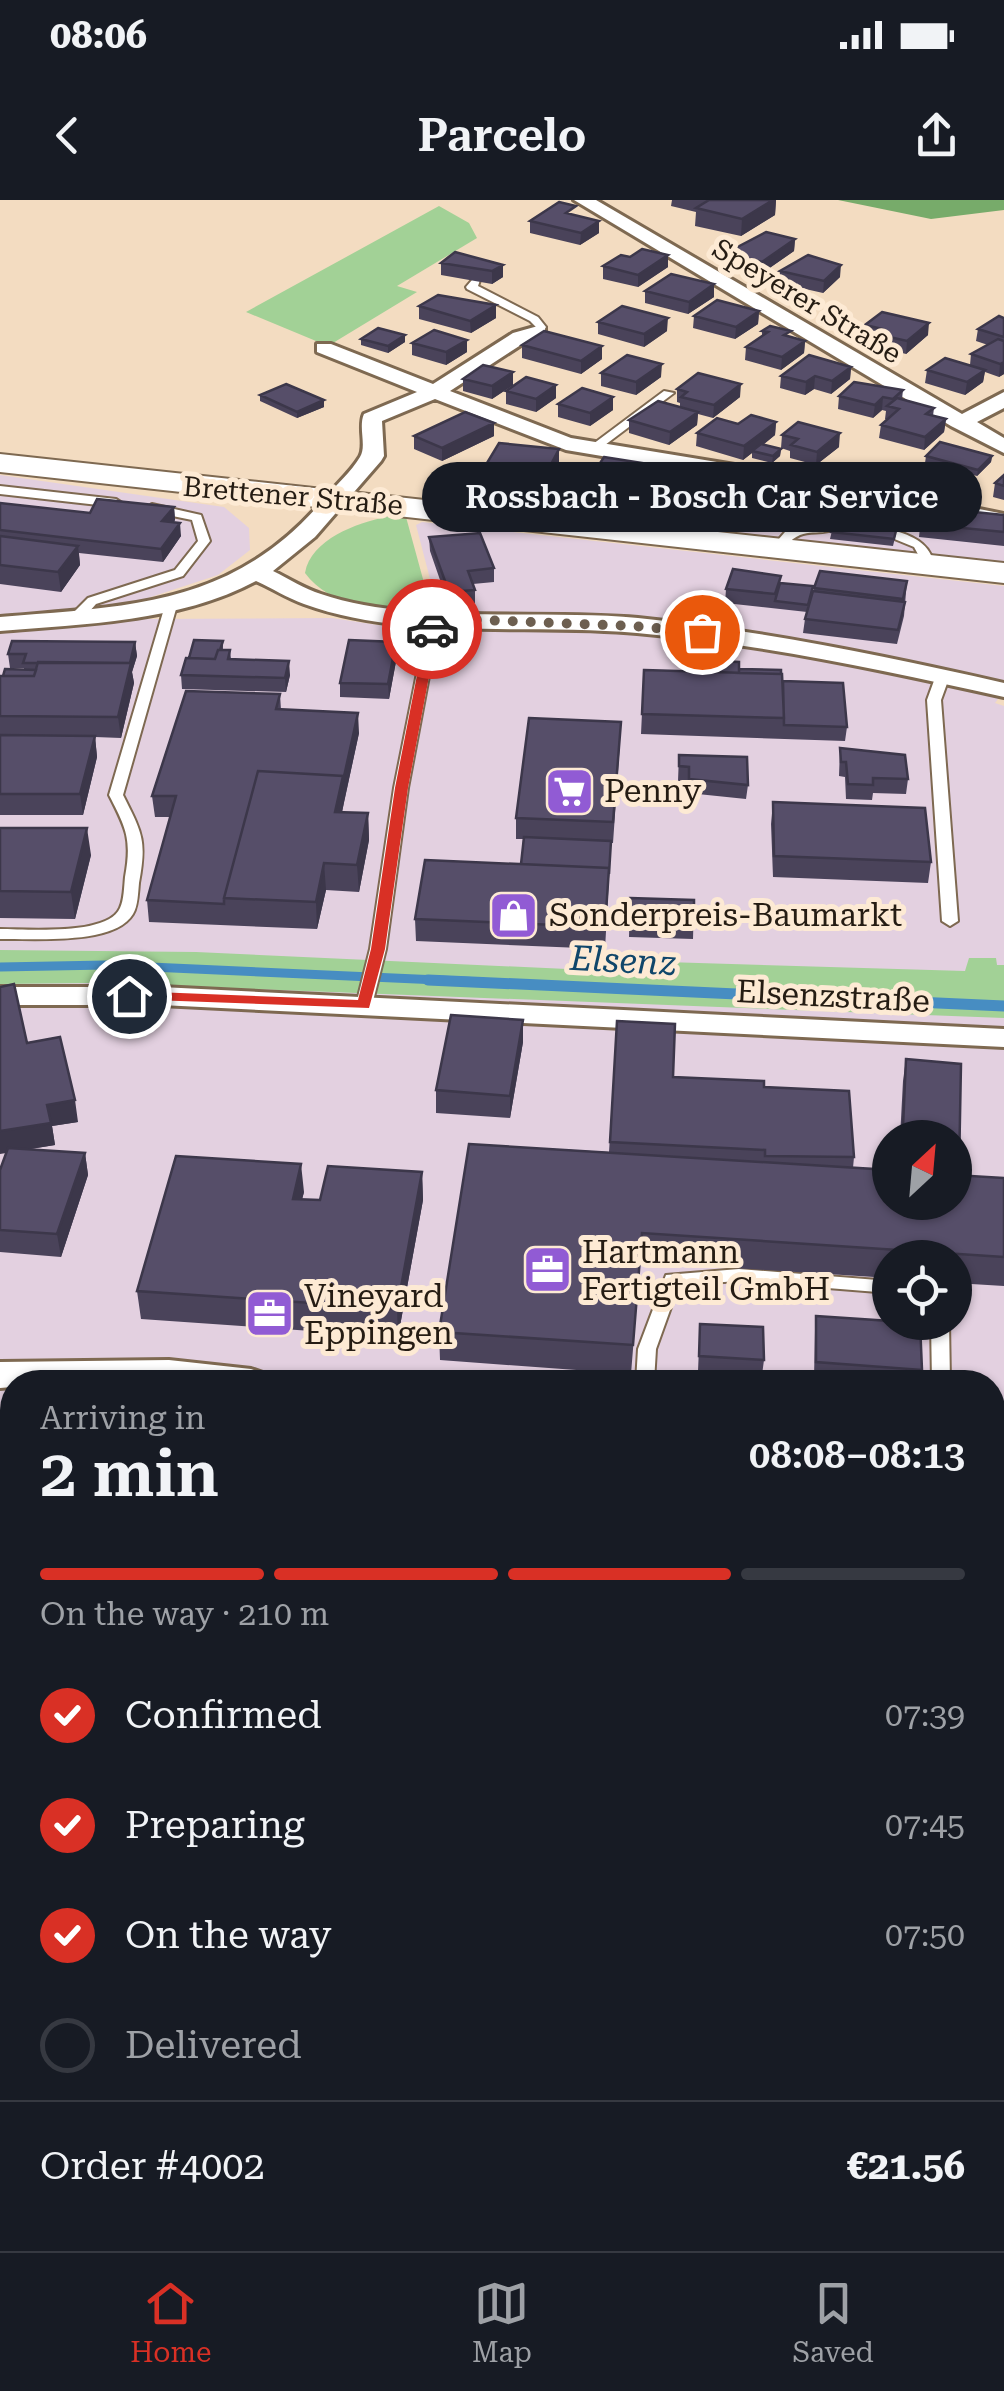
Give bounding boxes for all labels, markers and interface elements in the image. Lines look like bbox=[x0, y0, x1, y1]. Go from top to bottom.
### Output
text: 08:06 bbox=[50, 13, 147, 57]
icon: back bbox=[40, 108, 95, 163]
icon: share bbox=[909, 108, 964, 163]
text: Parcelo bbox=[418, 109, 586, 162]
street label: Speyerer Straße bbox=[707, 232, 907, 370]
callout: Rossbach - Bosch Car Service bbox=[422, 462, 982, 532]
street label: Brettener Straße bbox=[182, 470, 404, 522]
text: Rossbach - Bosch Car Service bbox=[465, 478, 939, 516]
courier bbox=[382, 579, 482, 679]
pin bbox=[660, 590, 745, 675]
icon: car bbox=[405, 602, 460, 657]
icon: bag bbox=[675, 605, 730, 660]
supermarket icon: Penny bbox=[543, 765, 595, 817]
place label: Penny bbox=[604, 772, 701, 810]
shop icon: Sonderpreis-Baumarkt bbox=[488, 889, 540, 941]
place label: Sonderpreis-Baumarkt bbox=[549, 896, 902, 934]
water label: Elsenz bbox=[568, 938, 677, 984]
pin bbox=[87, 954, 172, 1039]
icon: home bbox=[102, 969, 157, 1024]
street label: Elsenzstraße bbox=[735, 972, 931, 1020]
north arrow bbox=[872, 1120, 972, 1220]
map controls bbox=[872, 1120, 972, 1340]
place label: Hartmann Fertigteil GmbH bbox=[582, 1233, 830, 1308]
button: locate bbox=[872, 1240, 972, 1340]
office icon: Hartmann Fertigteil GmbH bbox=[521, 1244, 573, 1296]
place label: Vineyard Eppingen bbox=[304, 1277, 453, 1352]
office icon: Vineyard Eppingen bbox=[243, 1288, 295, 1340]
text: Arriving in bbox=[40, 1399, 205, 1437]
text: 08:08–08:13 bbox=[749, 1433, 965, 1477]
text: 2 min bbox=[40, 1436, 219, 1512]
text: On the way · 210 m bbox=[40, 1595, 329, 1633]
icon: check bbox=[40, 1688, 95, 1743]
text: Confirmed bbox=[125, 1693, 322, 1737]
text: 07:39 bbox=[885, 1696, 965, 1734]
icon: check bbox=[40, 1798, 95, 1853]
text: Preparing bbox=[125, 1803, 305, 1847]
text: 07:45 bbox=[885, 1806, 965, 1844]
icon: check bbox=[40, 1908, 95, 1963]
text: On the way bbox=[125, 1913, 331, 1957]
text: 07:50 bbox=[885, 1916, 965, 1954]
text: Delivered bbox=[125, 2023, 302, 2067]
text: Order #4002 bbox=[40, 2144, 265, 2188]
text: €21.56 bbox=[847, 2144, 965, 2188]
tab: Home bbox=[130, 2276, 211, 2369]
tab: Map bbox=[472, 2276, 532, 2369]
tab: Saved bbox=[793, 2276, 874, 2369]

